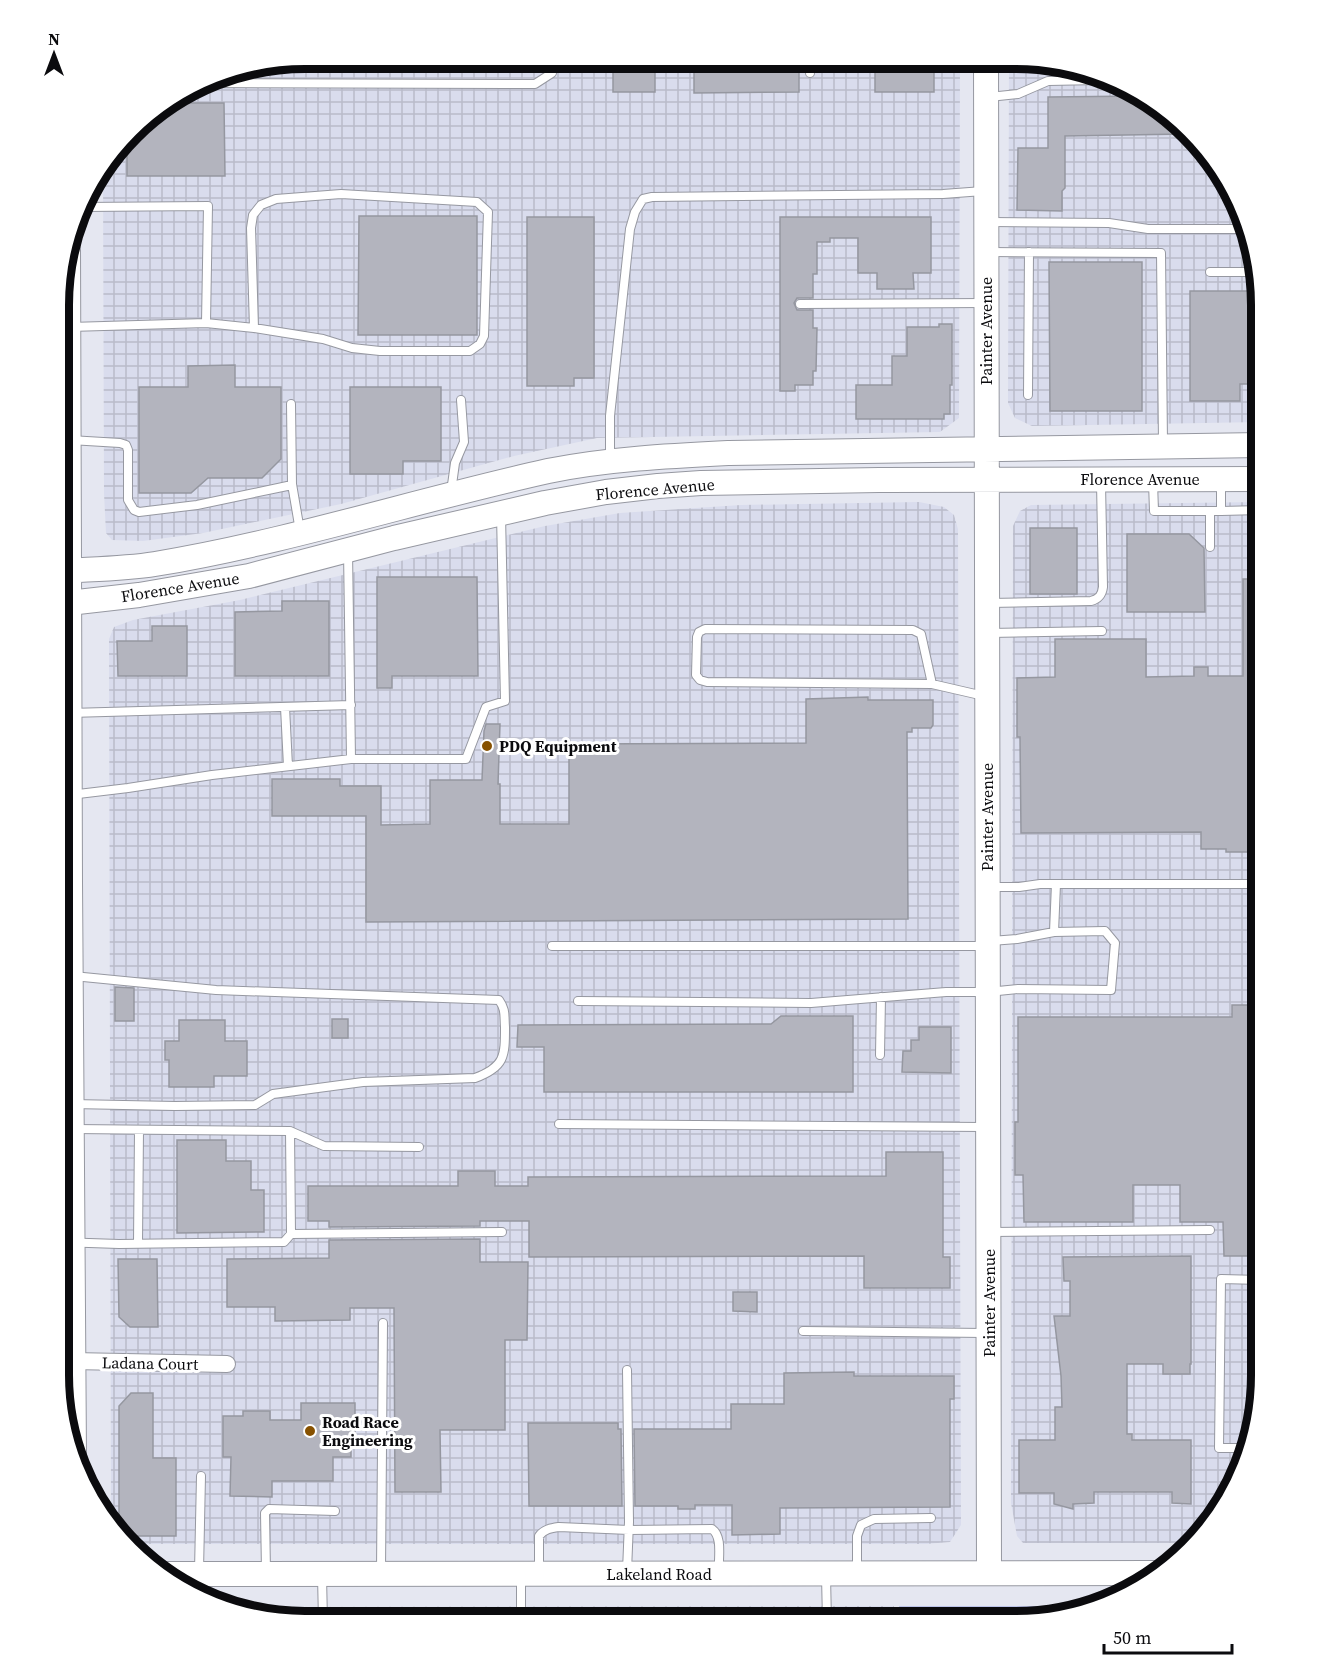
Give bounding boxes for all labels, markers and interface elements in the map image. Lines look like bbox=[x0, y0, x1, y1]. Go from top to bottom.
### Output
north arrow bbox=[24, 24, 84, 84]
text: N bbox=[48, 28, 60, 50]
street label: Painter Avenue bbox=[975, 277, 997, 385]
street label: Florence Avenue bbox=[1080, 468, 1200, 490]
street label: Florence Avenue bbox=[595, 473, 715, 505]
street label: Florence Avenue bbox=[119, 567, 241, 607]
place label: PDQ Equipment bbox=[499, 735, 617, 757]
marker: PDQ Equipment bbox=[480, 739, 494, 753]
street label: Painter Avenue bbox=[976, 763, 998, 871]
street label: Painter Avenue bbox=[978, 1249, 1000, 1357]
street label: Ladana Court bbox=[102, 1351, 199, 1375]
place label: Road Race Engineering bbox=[322, 1411, 413, 1451]
marker: Road Race Engineering bbox=[303, 1424, 317, 1438]
street label: Lakeland Road bbox=[606, 1563, 712, 1585]
scale bar bbox=[1104, 1617, 1232, 1655]
text: 50 m bbox=[1113, 1625, 1151, 1650]

